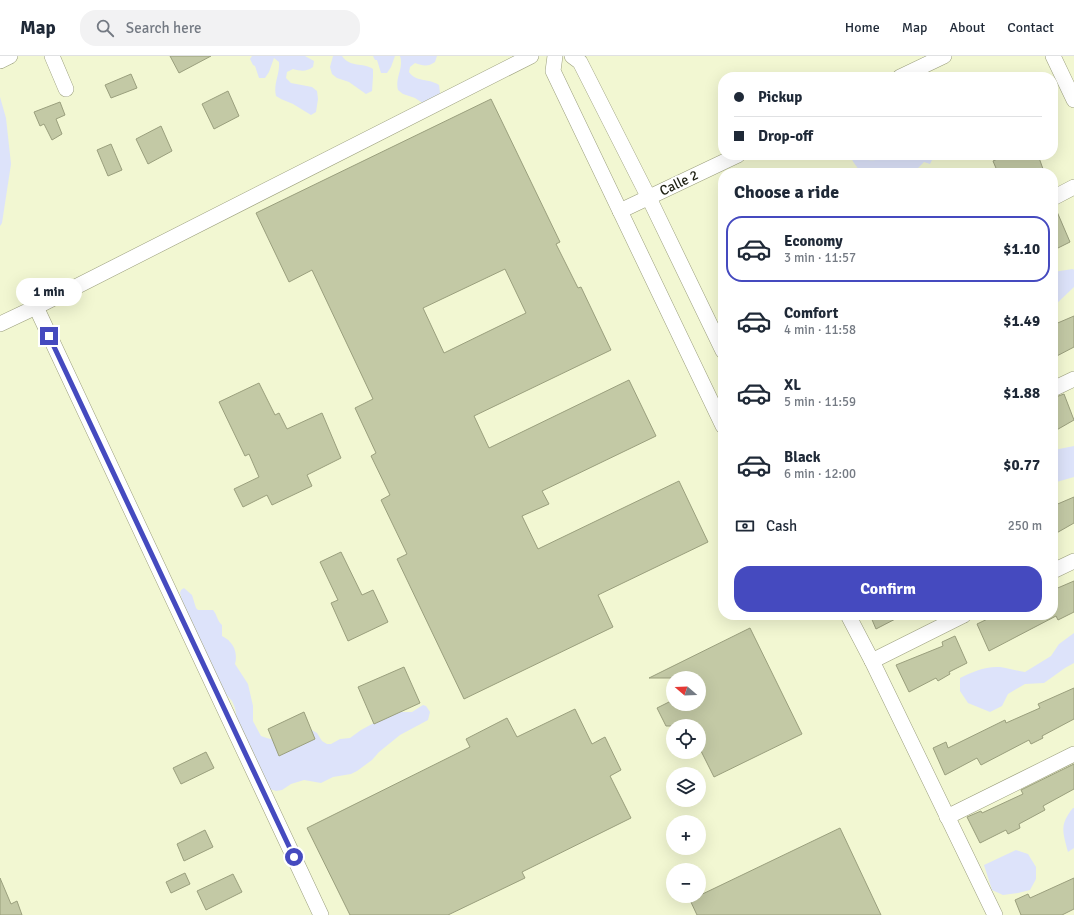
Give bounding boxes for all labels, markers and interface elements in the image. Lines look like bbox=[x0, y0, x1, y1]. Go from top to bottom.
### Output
search box bbox=[80, 10, 360, 46]
text: Map bbox=[20, 16, 56, 40]
icon: search bbox=[94, 17, 116, 39]
text: Search here bbox=[126, 19, 201, 37]
text: Home bbox=[845, 19, 880, 36]
text: Map bbox=[902, 19, 927, 36]
text: About bbox=[949, 19, 985, 36]
text: Contact bbox=[1007, 19, 1054, 36]
text: Pickup bbox=[758, 88, 802, 106]
text: Drop-off bbox=[758, 127, 813, 145]
street label: Calle 2 bbox=[657, 166, 701, 200]
text: Choose a ride bbox=[734, 181, 839, 203]
icon: car bbox=[736, 231, 772, 267]
text: Economy bbox=[784, 232, 843, 250]
text: $1.10 bbox=[1003, 240, 1040, 258]
text: 3 min · 11:57 bbox=[784, 250, 856, 266]
callout: 1 min bbox=[16, 278, 82, 306]
text: 1 min bbox=[33, 284, 65, 300]
icon: car bbox=[736, 303, 772, 339]
text: Comfort bbox=[784, 304, 838, 322]
text: $1.49 bbox=[1003, 312, 1040, 330]
text: 4 min · 11:58 bbox=[784, 322, 856, 338]
route end bbox=[40, 327, 58, 345]
icon: car bbox=[736, 375, 772, 411]
text: XL bbox=[784, 376, 801, 394]
text: $1.88 bbox=[1003, 384, 1040, 402]
text: 5 min · 11:59 bbox=[784, 394, 856, 410]
icon: car bbox=[736, 447, 772, 483]
text: Black bbox=[784, 448, 821, 466]
text: $0.77 bbox=[1003, 456, 1040, 474]
text: 6 min · 12:00 bbox=[784, 466, 856, 482]
icon: cash bbox=[734, 515, 756, 537]
text: Cash bbox=[766, 517, 797, 535]
text: 250 m bbox=[1008, 518, 1042, 534]
button: Confirm bbox=[734, 566, 1042, 612]
north arrow bbox=[666, 671, 706, 711]
map controls bbox=[666, 671, 706, 903]
button: locate bbox=[666, 719, 706, 759]
button: layers bbox=[666, 767, 706, 807]
button: + bbox=[666, 815, 706, 855]
route start bbox=[285, 848, 303, 866]
button: − bbox=[666, 863, 706, 903]

